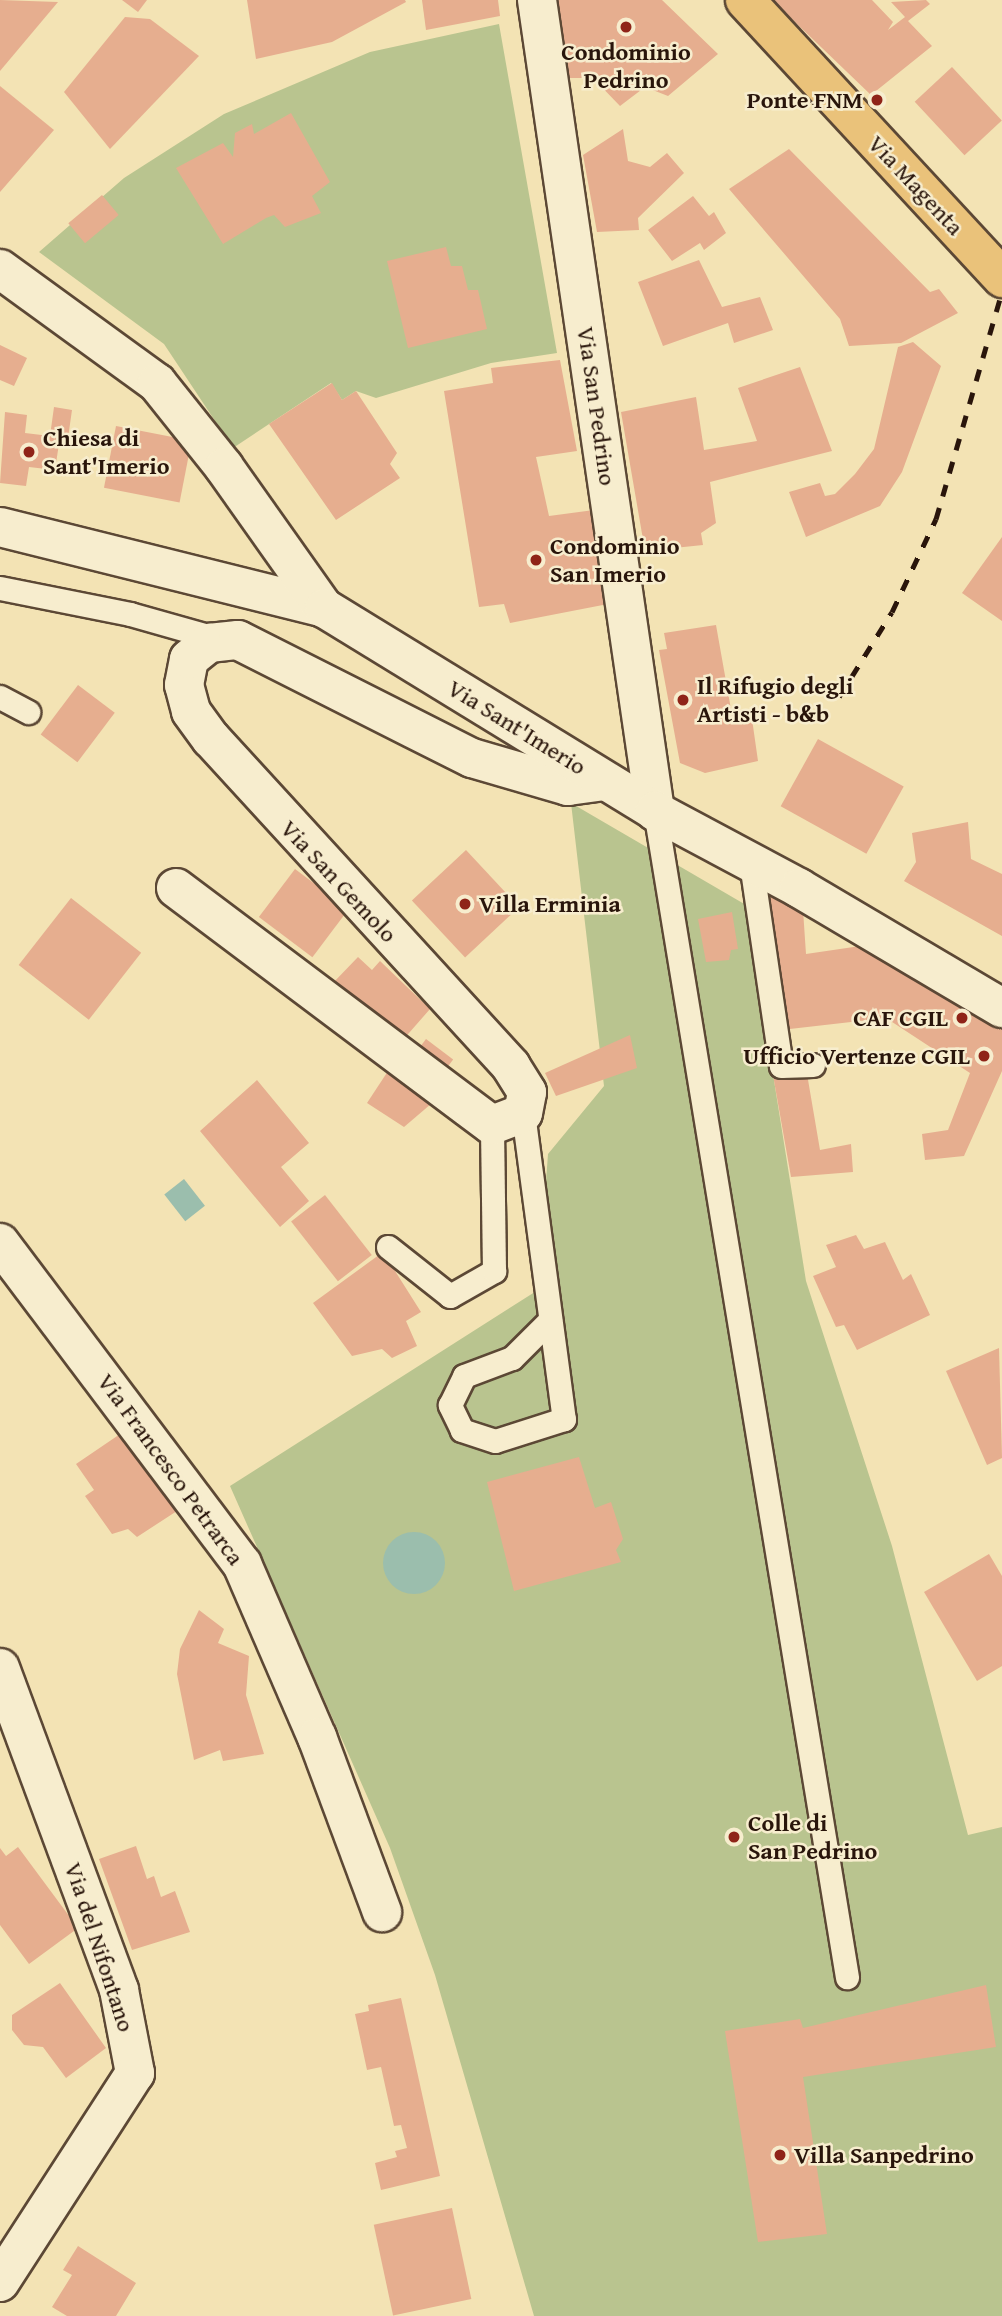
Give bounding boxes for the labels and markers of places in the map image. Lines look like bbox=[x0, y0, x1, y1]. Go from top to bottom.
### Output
marker: Condominio Pedrino bbox=[618, 19, 634, 35]
place label: Condominio Pedrino bbox=[561, 38, 691, 94]
place label: Ponte FNM bbox=[747, 86, 863, 114]
marker: Ponte FNM bbox=[869, 92, 885, 108]
place label: Chiesa di Sant'Imerio bbox=[43, 424, 170, 480]
marker: Chiesa di Sant'Imerio bbox=[21, 444, 37, 460]
place label: Condominio San Imerio bbox=[550, 532, 679, 588]
marker: Condominio San Imerio bbox=[528, 552, 544, 568]
place label: Il Rifugio degli Artisti - b&b bbox=[697, 672, 854, 728]
marker: Il Rifugio degli Artisti - b&b bbox=[675, 692, 691, 708]
place label: Villa Erminia bbox=[479, 890, 621, 918]
marker: Villa Erminia bbox=[457, 896, 473, 912]
place label: CAF CGIL bbox=[853, 1004, 948, 1032]
marker: CAF CGIL bbox=[954, 1010, 970, 1026]
place label: Ufficio Vertenze CGIL bbox=[743, 1042, 970, 1070]
marker: Ufficio Vertenze CGIL bbox=[976, 1048, 992, 1064]
place label: Colle di San Pedrino bbox=[748, 1809, 877, 1865]
marker: Colle di San Pedrino bbox=[726, 1829, 742, 1845]
place label: Villa Sanpedrino bbox=[794, 2141, 974, 2169]
marker: Villa Sanpedrino bbox=[772, 2147, 788, 2163]

